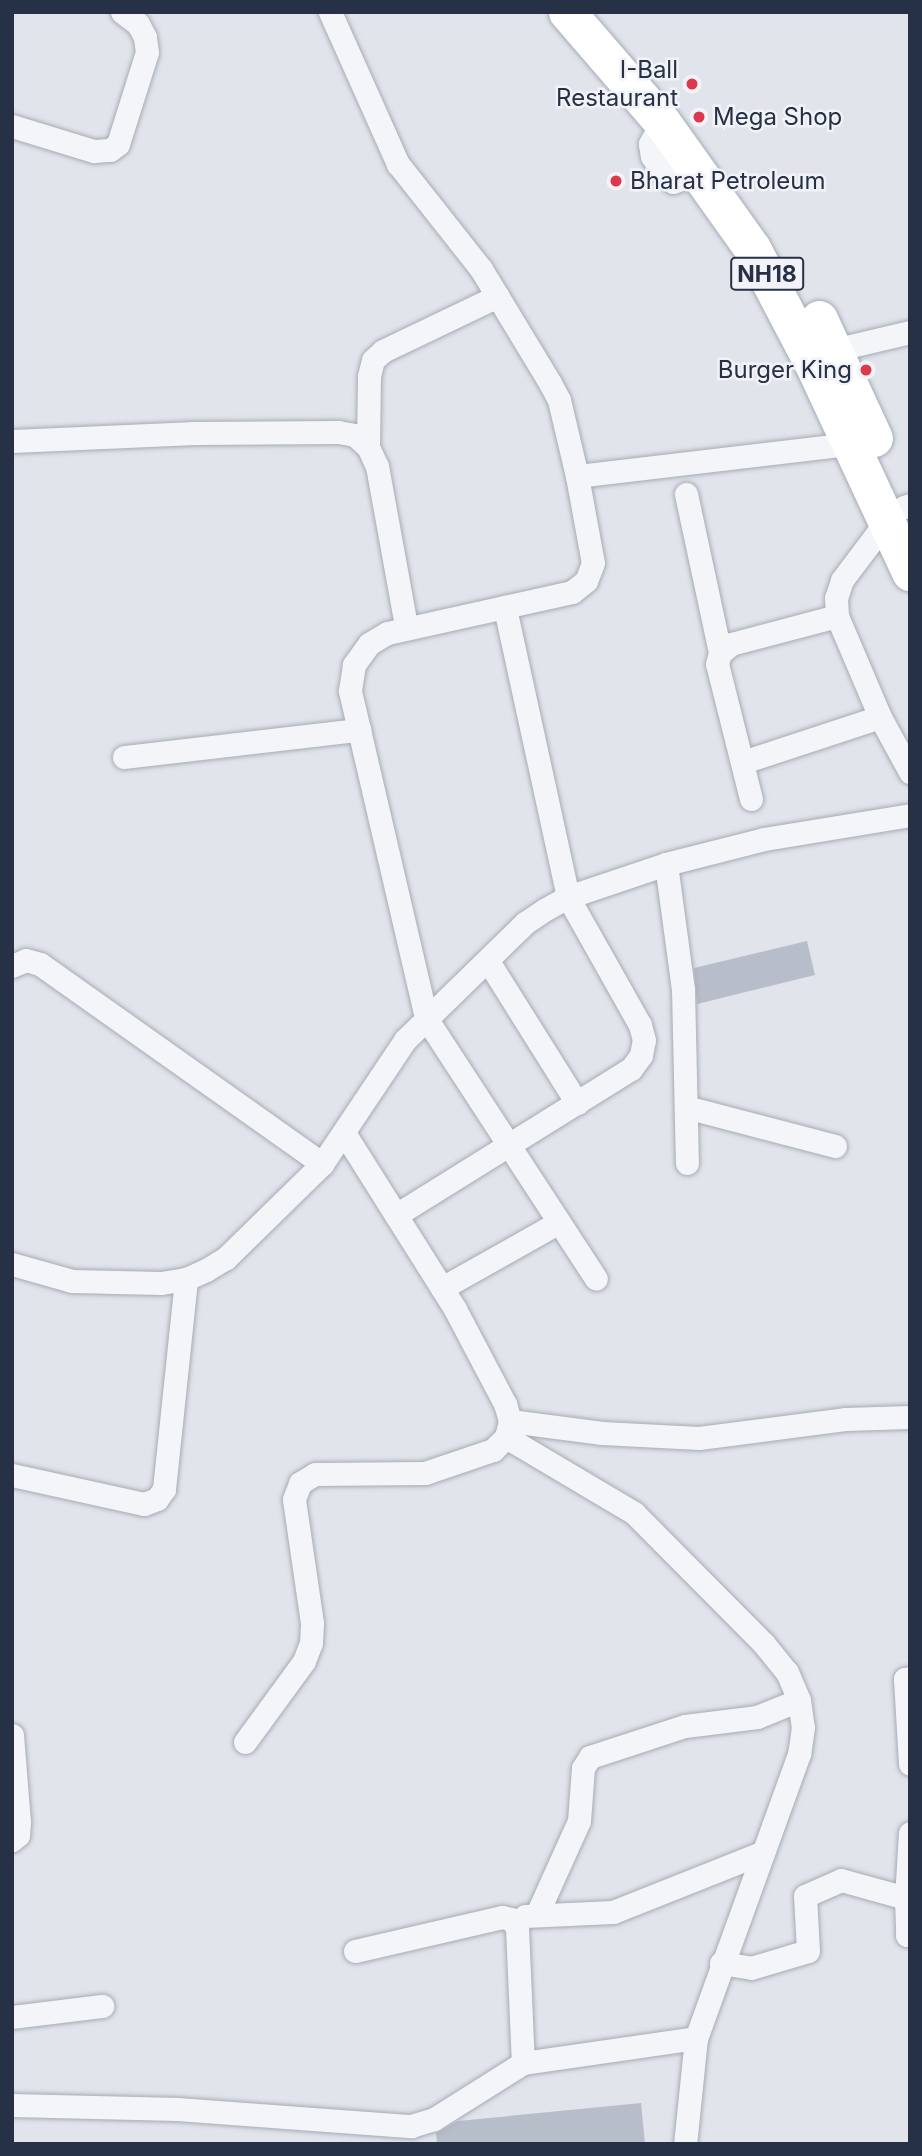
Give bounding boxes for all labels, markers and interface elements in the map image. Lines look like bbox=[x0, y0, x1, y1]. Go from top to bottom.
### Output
place label: I-Ball Restaurant bbox=[556, 56, 678, 112]
marker: I-Ball Restaurant bbox=[684, 76, 700, 92]
place label: Mega Shop bbox=[713, 103, 842, 131]
marker: Mega Shop bbox=[691, 109, 707, 125]
place label: Bharat Petroleum bbox=[630, 167, 826, 195]
marker: Bharat Petroleum bbox=[608, 173, 624, 189]
road number: NH18 bbox=[728, 255, 806, 294]
place label: Burger King bbox=[718, 356, 852, 384]
marker: Burger King bbox=[858, 362, 874, 378]

